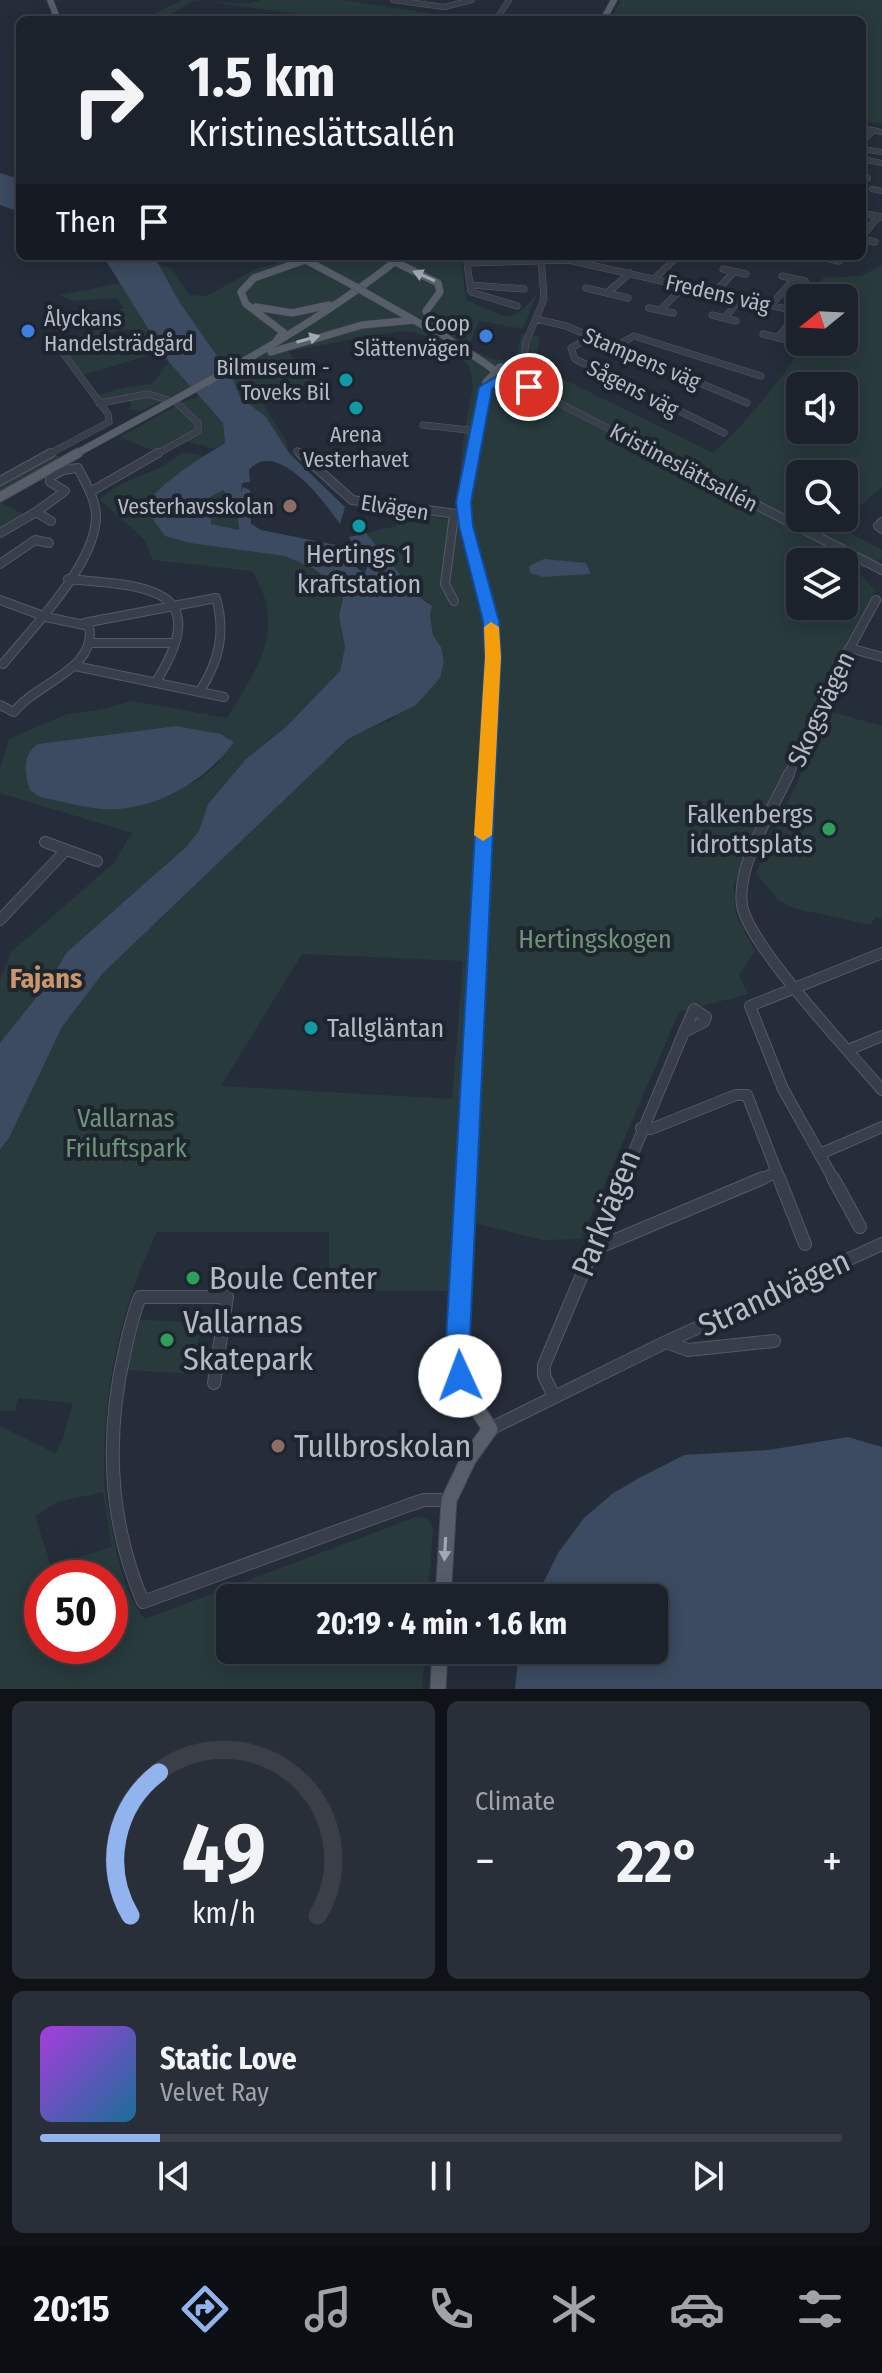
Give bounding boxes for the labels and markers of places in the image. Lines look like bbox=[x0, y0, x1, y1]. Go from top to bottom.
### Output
place label: Ålyckans Handelsträdgård bbox=[44, 305, 194, 357]
place label: Coop Slättenvägen bbox=[354, 310, 470, 362]
marker: Ålyckans Handelsträdgård bbox=[19, 322, 37, 340]
marker: Coop Slättenvägen bbox=[477, 327, 495, 345]
pin bbox=[495, 353, 563, 421]
place label: Bilmuseum - Toveks Bil bbox=[216, 354, 330, 406]
marker: Bilmuseum - Toveks Bil bbox=[337, 371, 355, 389]
marker: Arena Vesterhavet bbox=[347, 399, 365, 417]
place label: Arena Vesterhavet bbox=[303, 421, 410, 473]
place label: Vesterhavsskolan bbox=[118, 493, 274, 520]
marker: Vesterhavsskolan bbox=[281, 497, 299, 515]
marker: Hertings 1 kraftstation bbox=[350, 517, 368, 535]
place label: Hertings 1 kraftstation bbox=[297, 539, 421, 600]
place label: Falkenbergs idrottsplats bbox=[687, 799, 813, 860]
marker: Falkenbergs idrottsplats bbox=[820, 820, 838, 838]
place label: Tallgläntan bbox=[327, 1013, 444, 1044]
marker: Tallgläntan bbox=[302, 1019, 320, 1037]
place label: Boule Center bbox=[209, 1259, 377, 1297]
marker: Boule Center bbox=[184, 1269, 202, 1287]
place label: Vallarnas Skatepark bbox=[183, 1303, 313, 1378]
marker: Vallarnas Skatepark bbox=[158, 1331, 176, 1349]
place label: Tullbroskolan bbox=[294, 1427, 471, 1465]
marker: Tullbroskolan bbox=[269, 1437, 287, 1455]

